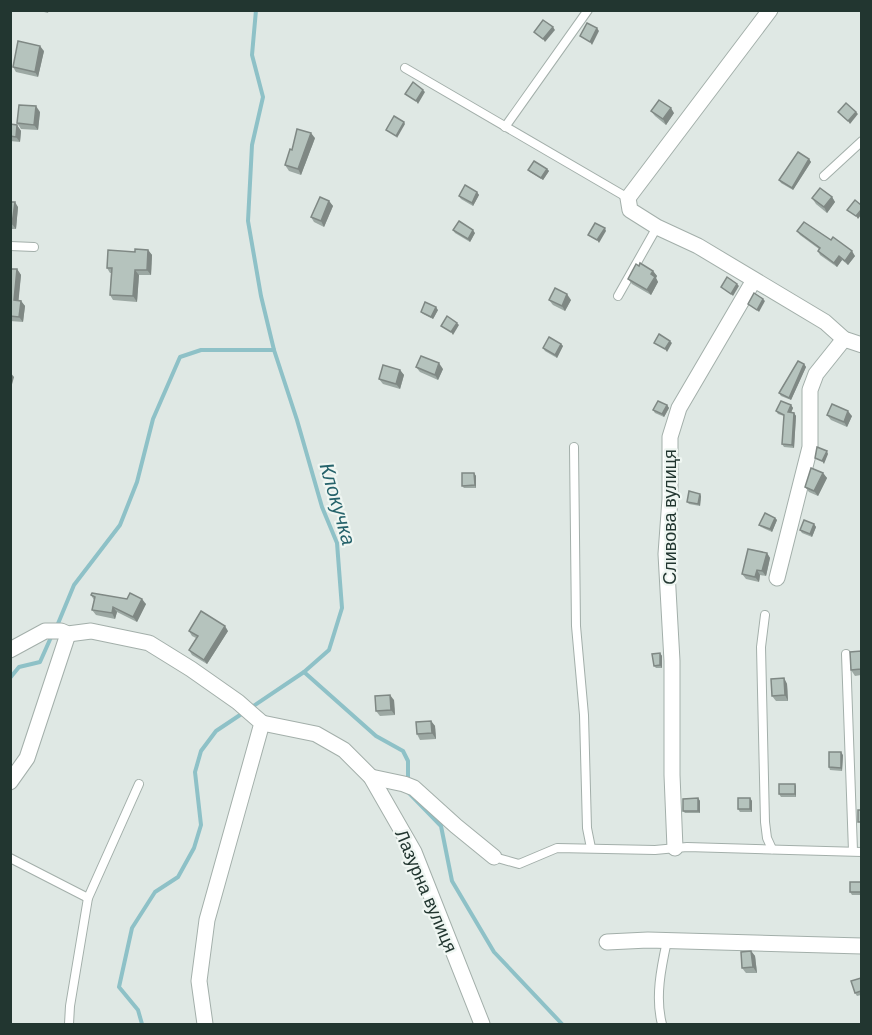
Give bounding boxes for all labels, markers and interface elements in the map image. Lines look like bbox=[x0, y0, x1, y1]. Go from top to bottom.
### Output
street label: Сливова вулиця bbox=[658, 449, 682, 585]
water label: Клокучка bbox=[314, 460, 362, 548]
street label: Лазурна вулиця bbox=[389, 826, 463, 956]

